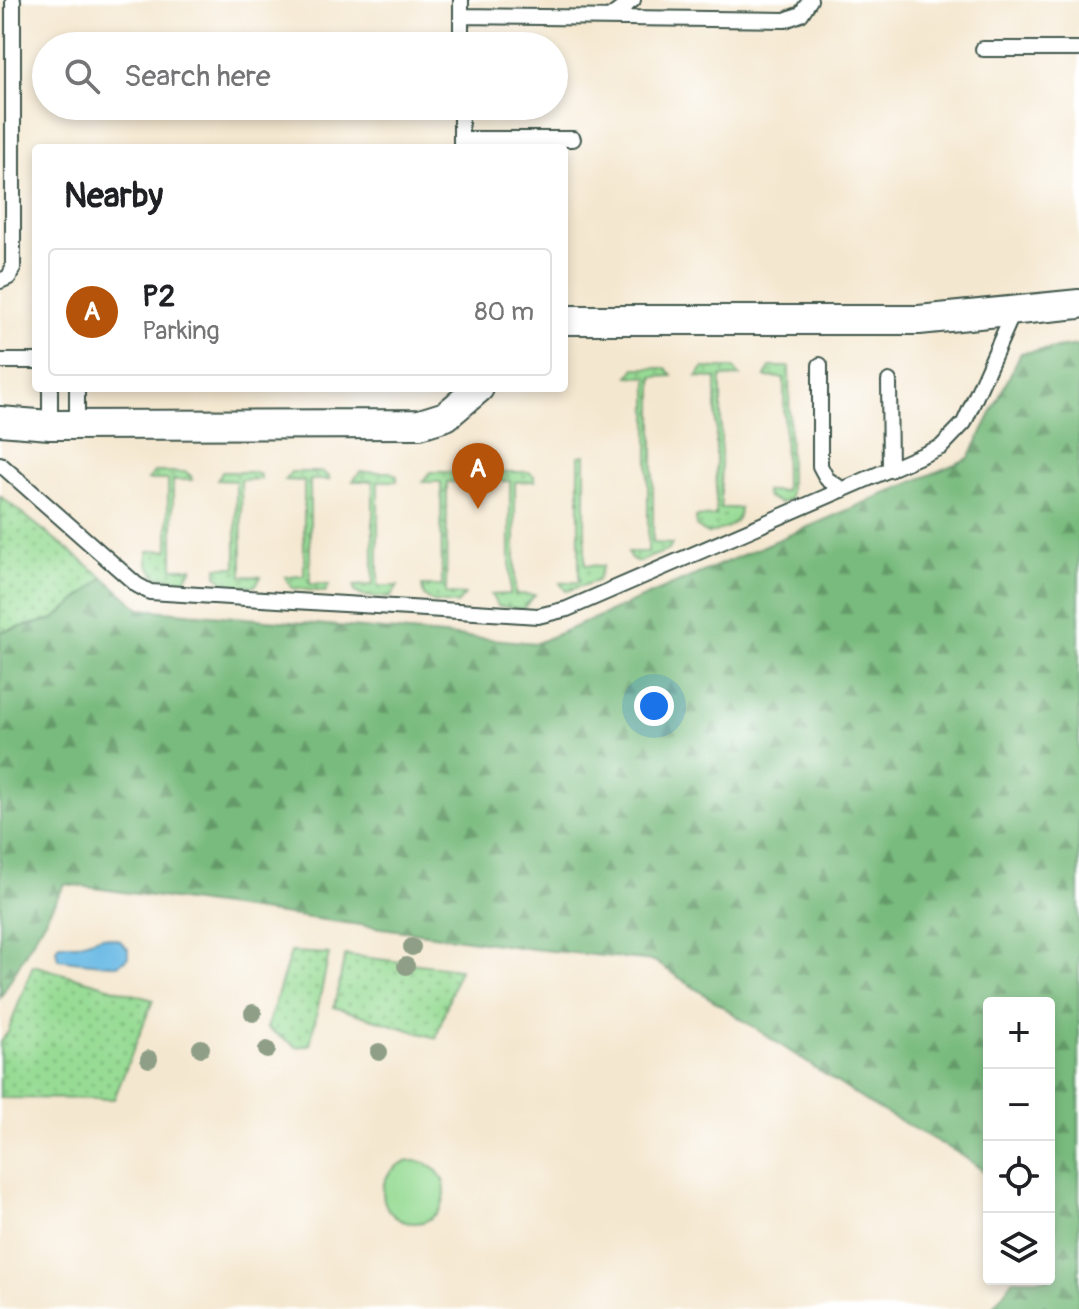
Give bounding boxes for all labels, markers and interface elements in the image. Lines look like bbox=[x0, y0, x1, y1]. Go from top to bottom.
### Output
search box bbox=[32, 32, 568, 120]
icon: search bbox=[60, 54, 104, 98]
text: Search here bbox=[124, 58, 271, 95]
text: Nearby bbox=[64, 175, 163, 218]
text: P2 bbox=[142, 278, 175, 315]
text: A bbox=[84, 296, 100, 328]
text: 80 m bbox=[474, 296, 534, 328]
text: Parking bbox=[142, 315, 220, 347]
pin: A bbox=[452, 443, 504, 509]
your location bbox=[634, 686, 674, 726]
map controls bbox=[983, 997, 1055, 1285]
button: + bbox=[983, 997, 1055, 1069]
button: − bbox=[983, 1069, 1055, 1141]
button: locate bbox=[983, 1141, 1055, 1213]
button: layers bbox=[983, 1213, 1055, 1285]

